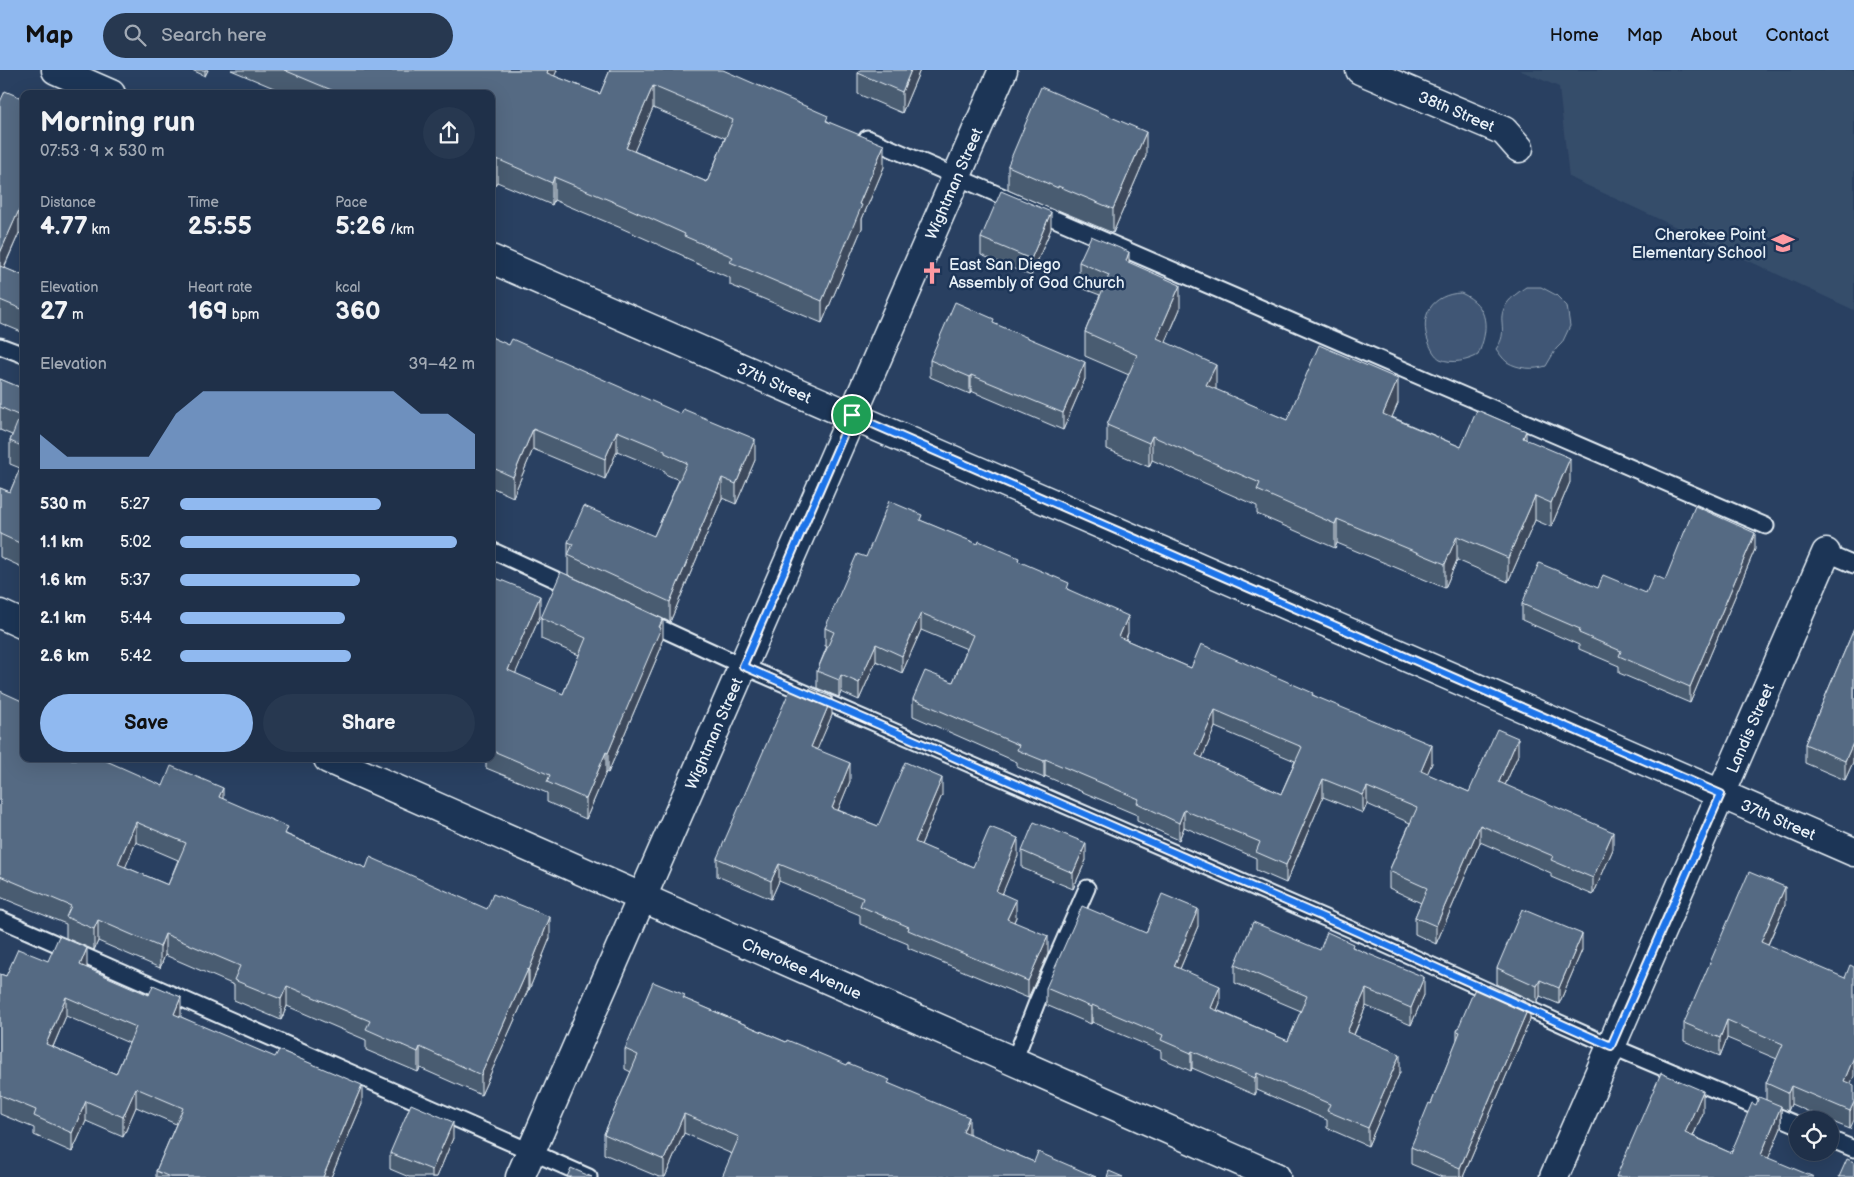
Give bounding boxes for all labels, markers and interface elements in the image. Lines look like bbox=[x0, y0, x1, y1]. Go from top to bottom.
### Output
search box bbox=[103, 13, 453, 58]
text: Map bbox=[25, 21, 73, 50]
icon: search bbox=[121, 21, 149, 49]
text: Search here bbox=[161, 24, 267, 47]
text: Home bbox=[1550, 25, 1599, 46]
text: Map bbox=[1627, 25, 1663, 46]
text: About bbox=[1691, 25, 1738, 46]
text: Contact bbox=[1766, 25, 1829, 46]
street label: 38th Street bbox=[1415, 88, 1497, 137]
text: Morning run bbox=[40, 106, 195, 139]
button: share bbox=[423, 107, 475, 159]
street label: Wightman Street bbox=[922, 125, 988, 243]
text: 07:53 · 9 × 530 m bbox=[40, 142, 164, 161]
text: Distance bbox=[40, 194, 96, 211]
text: Time bbox=[188, 194, 219, 211]
text: Pace bbox=[335, 194, 367, 211]
text: 4.77 bbox=[40, 211, 88, 242]
text: 25:55 bbox=[188, 211, 252, 242]
text: 5:26 bbox=[335, 211, 386, 242]
text: km bbox=[88, 221, 110, 238]
text: /km bbox=[386, 221, 414, 238]
place label: Cherokee Point Elementary School bbox=[1632, 226, 1766, 263]
school or university icon: Cherokee Point Elementary School bbox=[1770, 230, 1796, 256]
place label: East San Diego Assembly of God Church bbox=[949, 256, 1125, 293]
church icon: East San Diego Assembly of God Church bbox=[919, 260, 945, 286]
text: Elevation bbox=[40, 279, 98, 296]
text: Heart rate bbox=[188, 279, 252, 296]
text: kcal bbox=[335, 279, 360, 296]
text: 27 bbox=[40, 296, 68, 327]
text: 169 bbox=[188, 296, 228, 327]
text: 360 bbox=[335, 296, 381, 327]
text: m bbox=[68, 306, 84, 323]
text: bpm bbox=[228, 306, 259, 323]
text: Elevation bbox=[40, 355, 107, 374]
text: 39–42 m bbox=[409, 355, 475, 374]
street label: 37th Street bbox=[734, 359, 814, 408]
pin bbox=[831, 394, 873, 436]
icon: arrive bbox=[838, 401, 866, 429]
text: 530 m bbox=[40, 495, 87, 514]
text: 5:27 bbox=[120, 495, 150, 514]
text: 1.1 km bbox=[40, 533, 83, 552]
text: 5:02 bbox=[120, 533, 151, 552]
text: 1.6 km bbox=[40, 571, 86, 590]
text: 5:37 bbox=[120, 571, 150, 590]
text: 2.1 km bbox=[40, 609, 86, 628]
text: 5:44 bbox=[120, 609, 152, 628]
text: 2.6 km bbox=[40, 647, 89, 666]
text: 5:42 bbox=[120, 647, 152, 666]
street label: Wightman Street bbox=[682, 675, 748, 793]
street label: Landis Street bbox=[1723, 681, 1779, 776]
button: Save bbox=[40, 694, 253, 752]
button: Share bbox=[263, 694, 475, 752]
street label: 37th Street bbox=[1738, 796, 1818, 845]
street label: Cherokee Avenue bbox=[739, 935, 865, 1004]
map controls bbox=[1789, 1111, 1839, 1161]
button: locate bbox=[1789, 1111, 1839, 1161]

